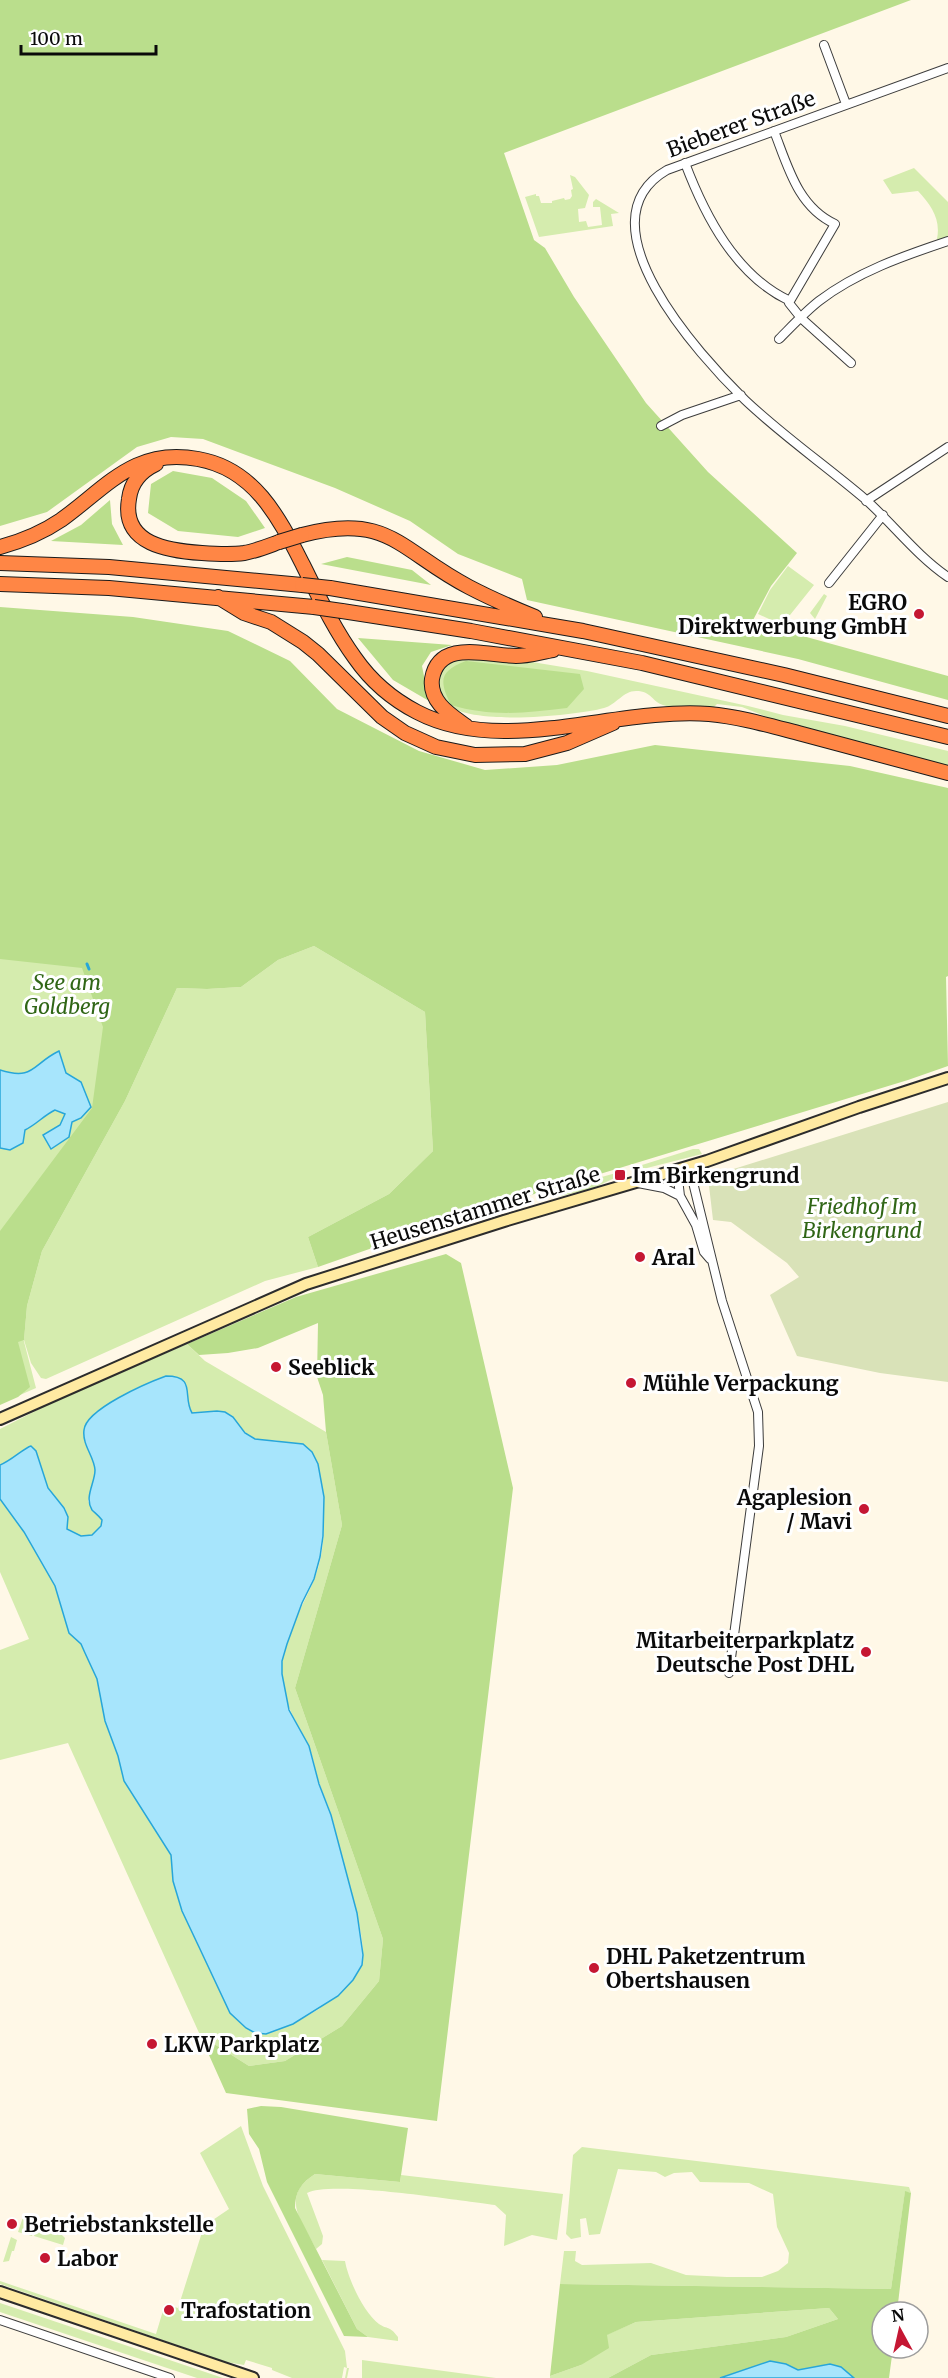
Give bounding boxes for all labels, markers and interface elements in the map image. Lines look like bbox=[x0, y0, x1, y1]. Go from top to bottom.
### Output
scale bar bbox=[21, 18, 156, 56]
text: 100 m bbox=[30, 27, 83, 50]
street label: Bieberer Straße bbox=[663, 85, 819, 163]
place label: EGRO Direktwerbung GmbH bbox=[678, 589, 907, 640]
marker: EGRO Direktwerbung GmbH bbox=[912, 607, 926, 621]
park label: See am Goldberg bbox=[24, 969, 110, 1020]
street label: Heusenstammer Straße bbox=[367, 1160, 603, 1256]
place label: Im Birkengrund bbox=[632, 1162, 800, 1189]
marker: Im Birkengrund bbox=[613, 1168, 627, 1182]
park label: Friedhof Im Birkengrund bbox=[802, 1193, 922, 1244]
place label: Aral bbox=[651, 1244, 695, 1271]
marker: Aral bbox=[633, 1250, 647, 1264]
place label: Seeblick bbox=[288, 1354, 375, 1381]
marker: Seeblick bbox=[269, 1360, 283, 1374]
place label: Mühle Verpackung bbox=[643, 1370, 839, 1397]
marker: Mühle Verpackung bbox=[624, 1376, 638, 1390]
place label: Agaplesion / Mavi bbox=[736, 1484, 852, 1535]
marker: Agaplesion / Mavi bbox=[857, 1502, 871, 1516]
place label: Mitarbeiterparkplatz Deutsche Post DHL bbox=[636, 1627, 855, 1678]
marker: Mitarbeiterparkplatz Deutsche Post DHL bbox=[859, 1645, 873, 1659]
place label: DHL Paketzentrum Obertshausen bbox=[606, 1943, 805, 1994]
marker: DHL Paketzentrum Obertshausen bbox=[587, 1961, 601, 1975]
place label: LKW Parkplatz bbox=[164, 2031, 320, 2058]
marker: LKW Parkplatz bbox=[145, 2037, 159, 2051]
place label: Betriebstankstelle bbox=[24, 2211, 214, 2238]
marker: Betriebstankstelle bbox=[5, 2217, 19, 2231]
place label: Labor bbox=[57, 2245, 118, 2272]
marker: Labor bbox=[38, 2251, 52, 2265]
place label: Trafostation bbox=[181, 2297, 311, 2324]
north arrow bbox=[870, 2300, 930, 2360]
marker: Trafostation bbox=[162, 2303, 176, 2317]
text: N bbox=[890, 2304, 906, 2326]

